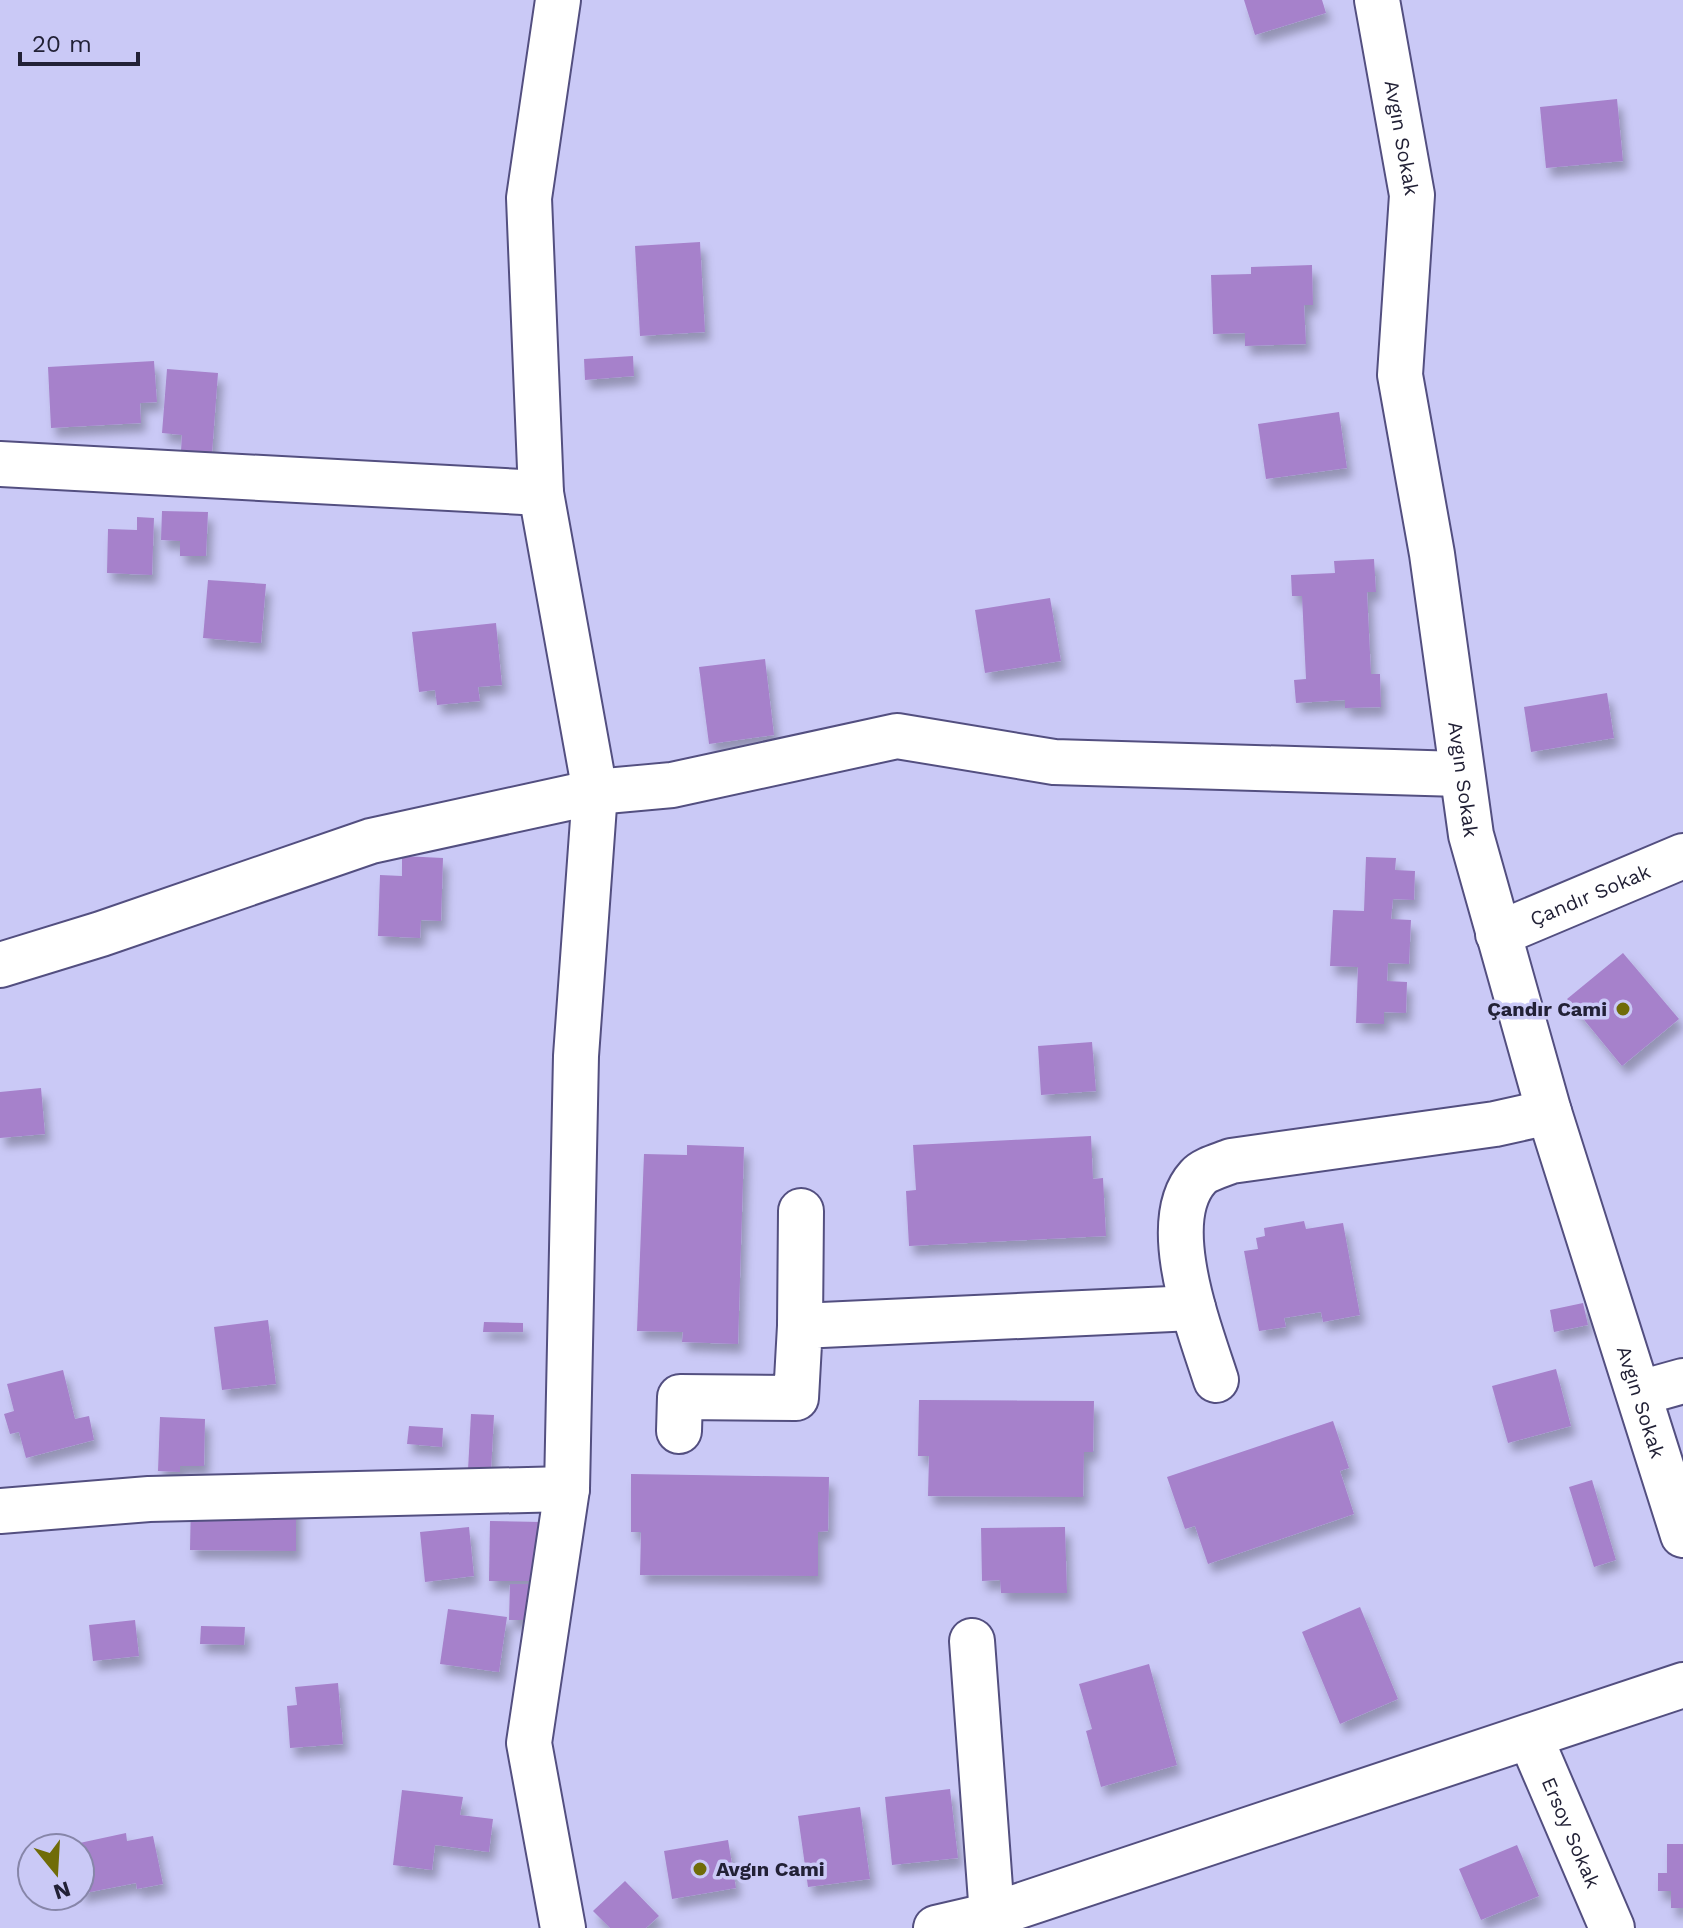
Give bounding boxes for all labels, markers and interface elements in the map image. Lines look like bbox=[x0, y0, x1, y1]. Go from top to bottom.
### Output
scale bar bbox=[20, 16, 138, 66]
text: 20 m bbox=[32, 30, 92, 58]
street label: Avgın Sokak bbox=[1380, 78, 1424, 197]
street label: Avgın Sokak bbox=[1443, 720, 1483, 839]
street label: Çandır Sokak bbox=[1526, 859, 1654, 931]
place label: Çandır Cami bbox=[1487, 997, 1607, 1021]
marker: Çandır Cami bbox=[1614, 1000, 1632, 1018]
street label: Avgın Sokak bbox=[1612, 1343, 1670, 1461]
street label: Ersoy Sokak bbox=[1537, 1774, 1605, 1892]
north arrow bbox=[16, 1832, 96, 1912]
place label: Avgın Cami bbox=[716, 1857, 825, 1881]
marker: Avgın Cami bbox=[691, 1860, 709, 1878]
text: N bbox=[50, 1876, 74, 1905]

